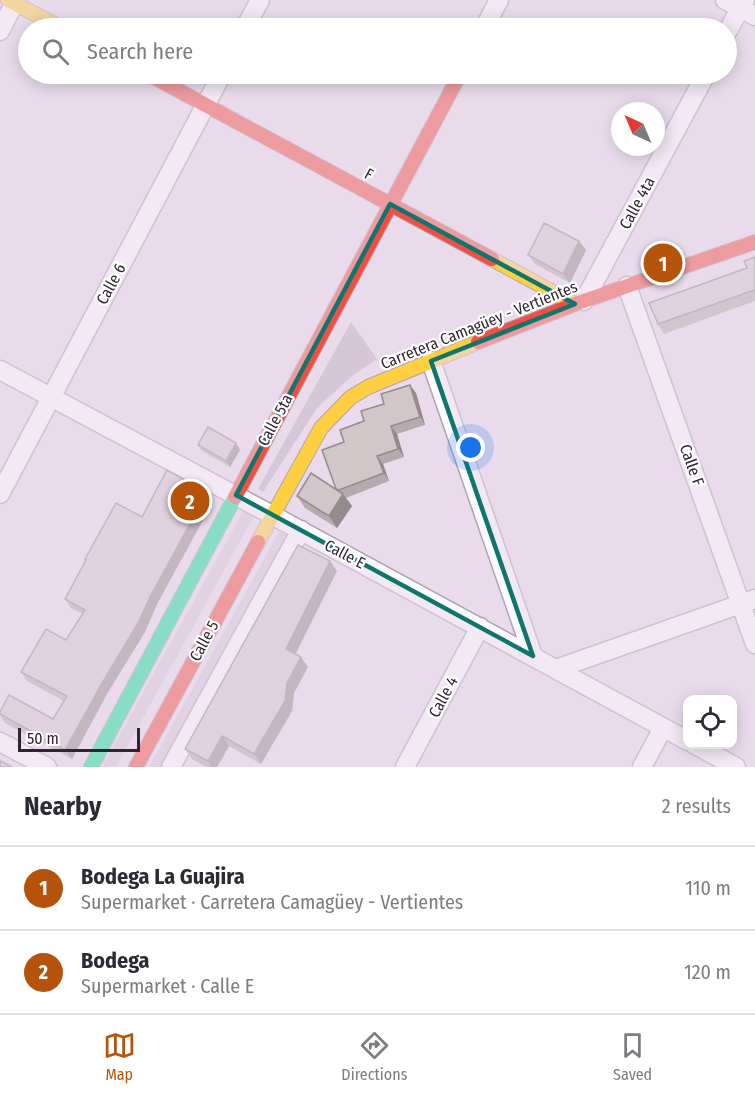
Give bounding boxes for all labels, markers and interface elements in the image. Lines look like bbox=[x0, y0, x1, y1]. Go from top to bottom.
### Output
search box bbox=[18, 18, 737, 84]
icon: search bbox=[39, 35, 72, 68]
text: Search here bbox=[87, 38, 193, 65]
north arrow bbox=[611, 102, 665, 156]
street label: F bbox=[361, 164, 377, 184]
street label: Calle 4ta bbox=[615, 174, 659, 232]
pin: 1 bbox=[644, 240, 682, 286]
street label: Calle 6 bbox=[92, 260, 130, 308]
street label: Carretera Camagüey - Vertientes bbox=[378, 277, 580, 373]
street label: Calle 5ta bbox=[253, 391, 297, 449]
your location bbox=[456, 433, 485, 462]
street label: Calle F bbox=[676, 442, 708, 488]
pin: 2 bbox=[170, 478, 210, 524]
street label: Calle E bbox=[321, 535, 369, 573]
street label: Calle 5 bbox=[186, 618, 222, 664]
street label: Calle 4 bbox=[424, 673, 462, 721]
map controls bbox=[683, 695, 737, 749]
button: locate bbox=[683, 695, 737, 749]
scale bar bbox=[18, 725, 140, 752]
text: 50 m bbox=[27, 729, 59, 748]
text: Nearby bbox=[24, 791, 101, 822]
text: 2 results bbox=[662, 794, 731, 818]
text: Bodega La Guajira bbox=[81, 863, 245, 890]
text: 1 bbox=[39, 876, 48, 900]
text: 110 m bbox=[685, 876, 731, 900]
text: Supermarket · Carretera Camagüey - Vertientes bbox=[81, 890, 463, 914]
text: Bodega bbox=[81, 947, 150, 974]
text: 2 bbox=[39, 960, 48, 984]
text: 120 m bbox=[684, 960, 731, 984]
text: Supermarket · Calle E bbox=[81, 974, 254, 998]
tab: Map bbox=[103, 1029, 136, 1084]
tab: Directions bbox=[341, 1029, 408, 1084]
tab: Saved bbox=[613, 1029, 652, 1084]

